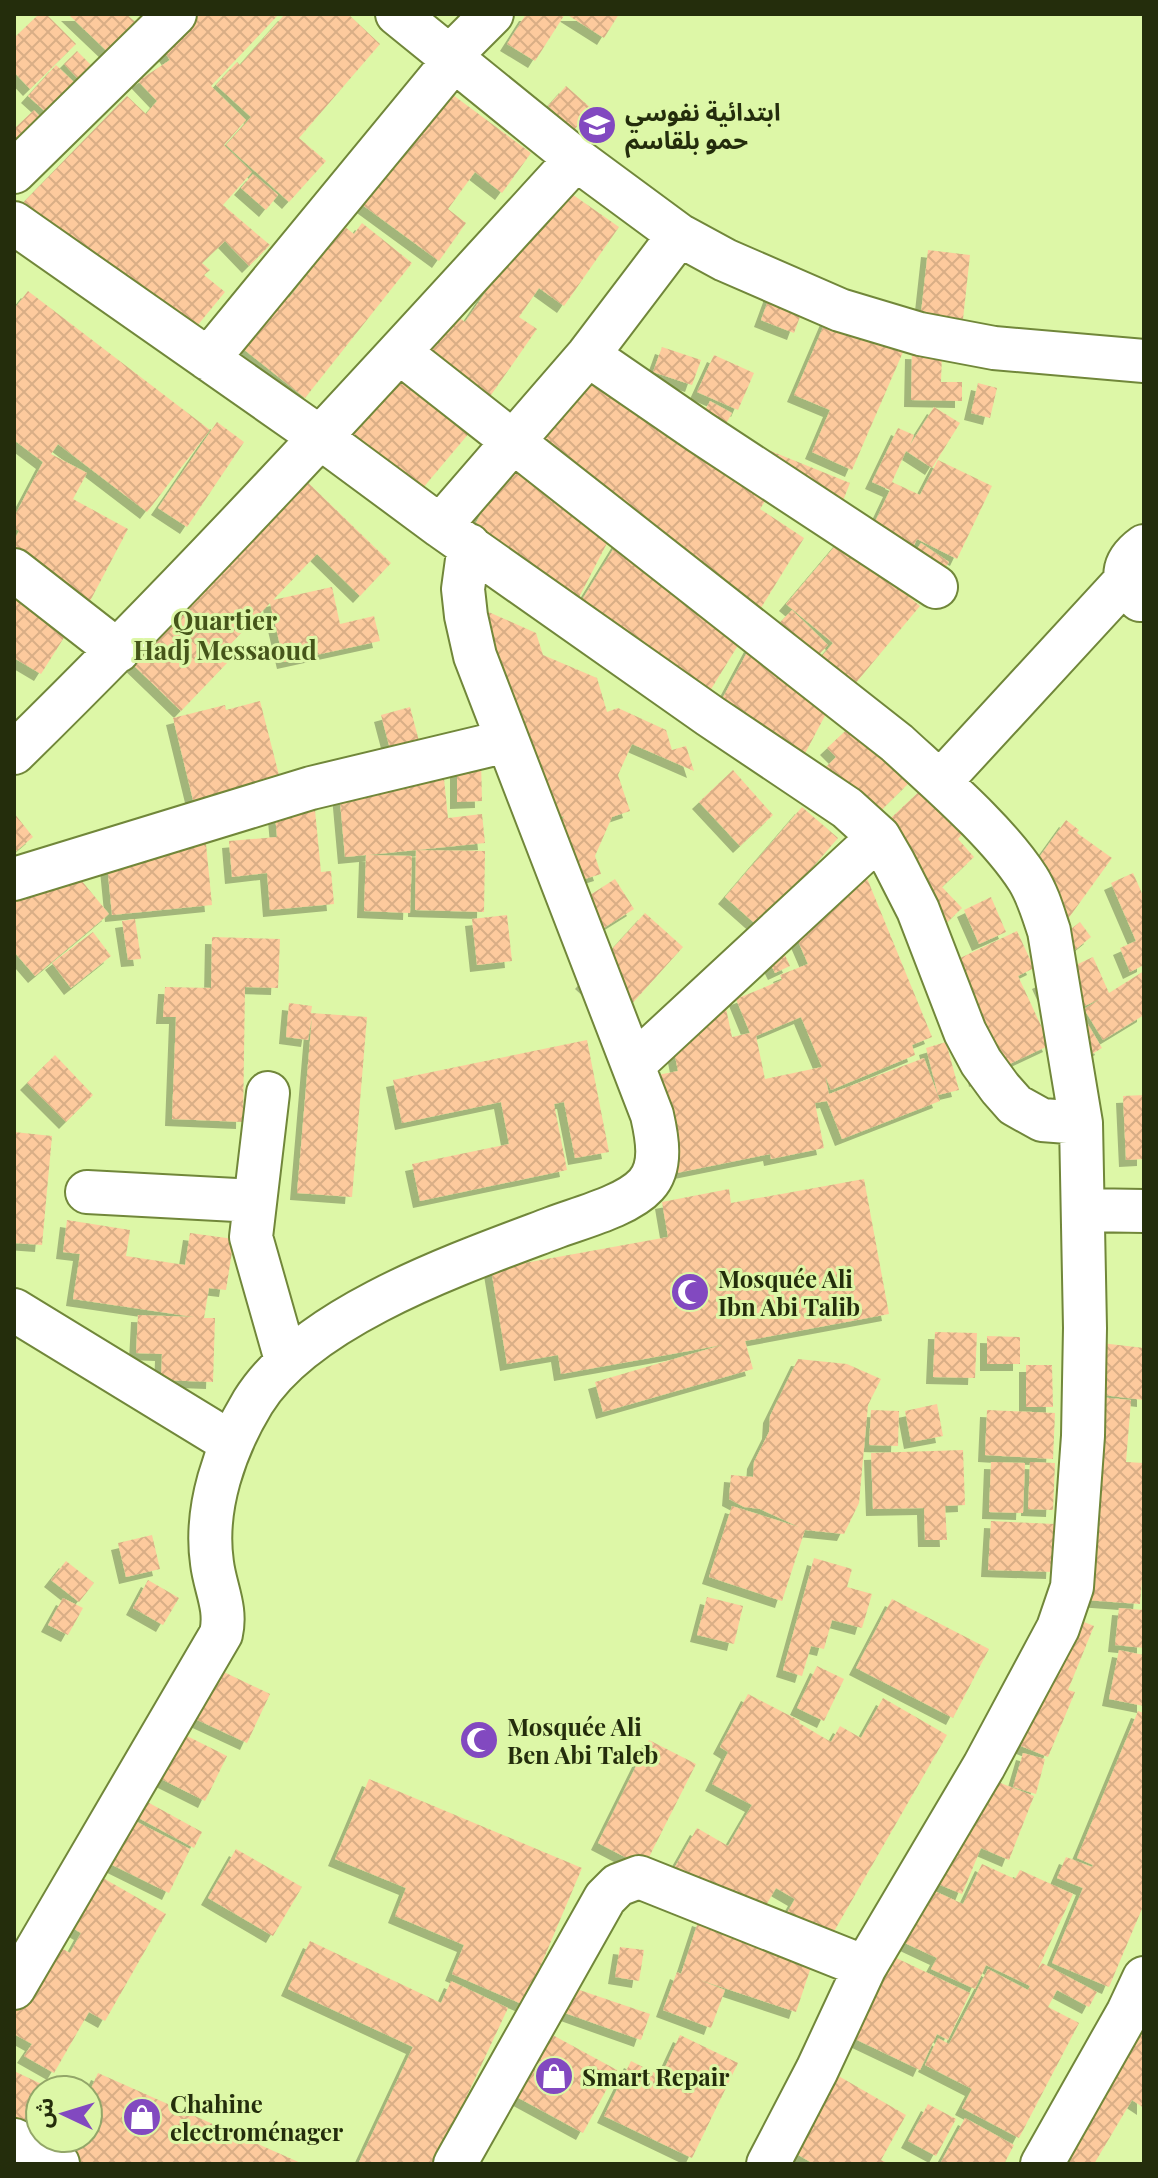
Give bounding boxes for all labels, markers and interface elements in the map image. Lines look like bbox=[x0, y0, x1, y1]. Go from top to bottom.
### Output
place label: ابتدائية نفوسي حمو بلقاسم bbox=[625, 95, 780, 158]
school or university icon: ابتدائية نفوسي حمو بلقاسم bbox=[576, 104, 618, 146]
district label: Quartier Hadj Messaoud bbox=[133, 602, 317, 667]
place label: Mosquée Ali Ibn Abi Talib bbox=[718, 1262, 860, 1322]
mosque icon: Mosquée Ali Ibn Abi Talib bbox=[669, 1271, 711, 1313]
place label: Mosquée Ali Ben Abi Taleb bbox=[507, 1710, 658, 1770]
mosque icon: Mosquée Ali Ben Abi Taleb bbox=[458, 1719, 500, 1761]
shop icon: Smart Repair bbox=[533, 2055, 575, 2097]
place label: Smart Repair bbox=[582, 2060, 730, 2092]
north arrow bbox=[24, 2074, 104, 2154]
place label: Chahine electroménager bbox=[170, 2087, 344, 2147]
text: ش bbox=[27, 2096, 59, 2129]
shop icon: Chahine electroménager bbox=[121, 2096, 163, 2138]

